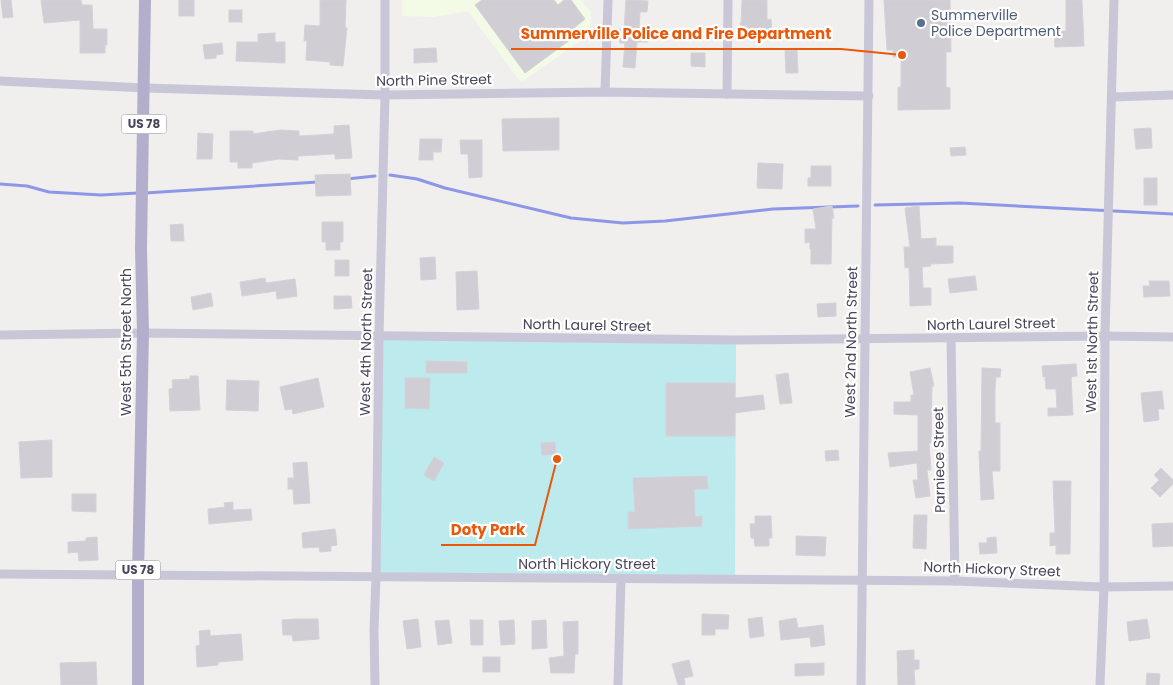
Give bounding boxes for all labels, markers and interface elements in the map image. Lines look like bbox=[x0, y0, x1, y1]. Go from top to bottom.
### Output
place label: Summerville Police Department bbox=[931, 5, 1061, 41]
marker: Summerville Police Department bbox=[915, 17, 927, 29]
callout: Summerville Police and Fire Department bbox=[511, 19, 841, 49]
text: Summerville Police and Fire Department bbox=[521, 23, 831, 44]
street label: North Pine Street bbox=[376, 69, 492, 91]
road number: US 78 bbox=[122, 115, 166, 134]
street label: West 2nd North Street bbox=[840, 266, 862, 418]
street label: West 5th Street North bbox=[116, 268, 136, 416]
street label: West 4th North Street bbox=[355, 268, 377, 416]
street label: West 1st North Street bbox=[1081, 271, 1103, 413]
street label: North Laurel Street bbox=[927, 313, 1055, 335]
street label: North Laurel Street bbox=[523, 314, 651, 336]
street label: Parniece Street bbox=[928, 407, 950, 513]
callout: Doty Park bbox=[441, 515, 535, 545]
text: Doty Park bbox=[451, 519, 526, 540]
street label: North Hickory Street bbox=[518, 554, 656, 574]
street label: North Hickory Street bbox=[923, 557, 1061, 581]
road number: US 78 bbox=[116, 560, 160, 580]

